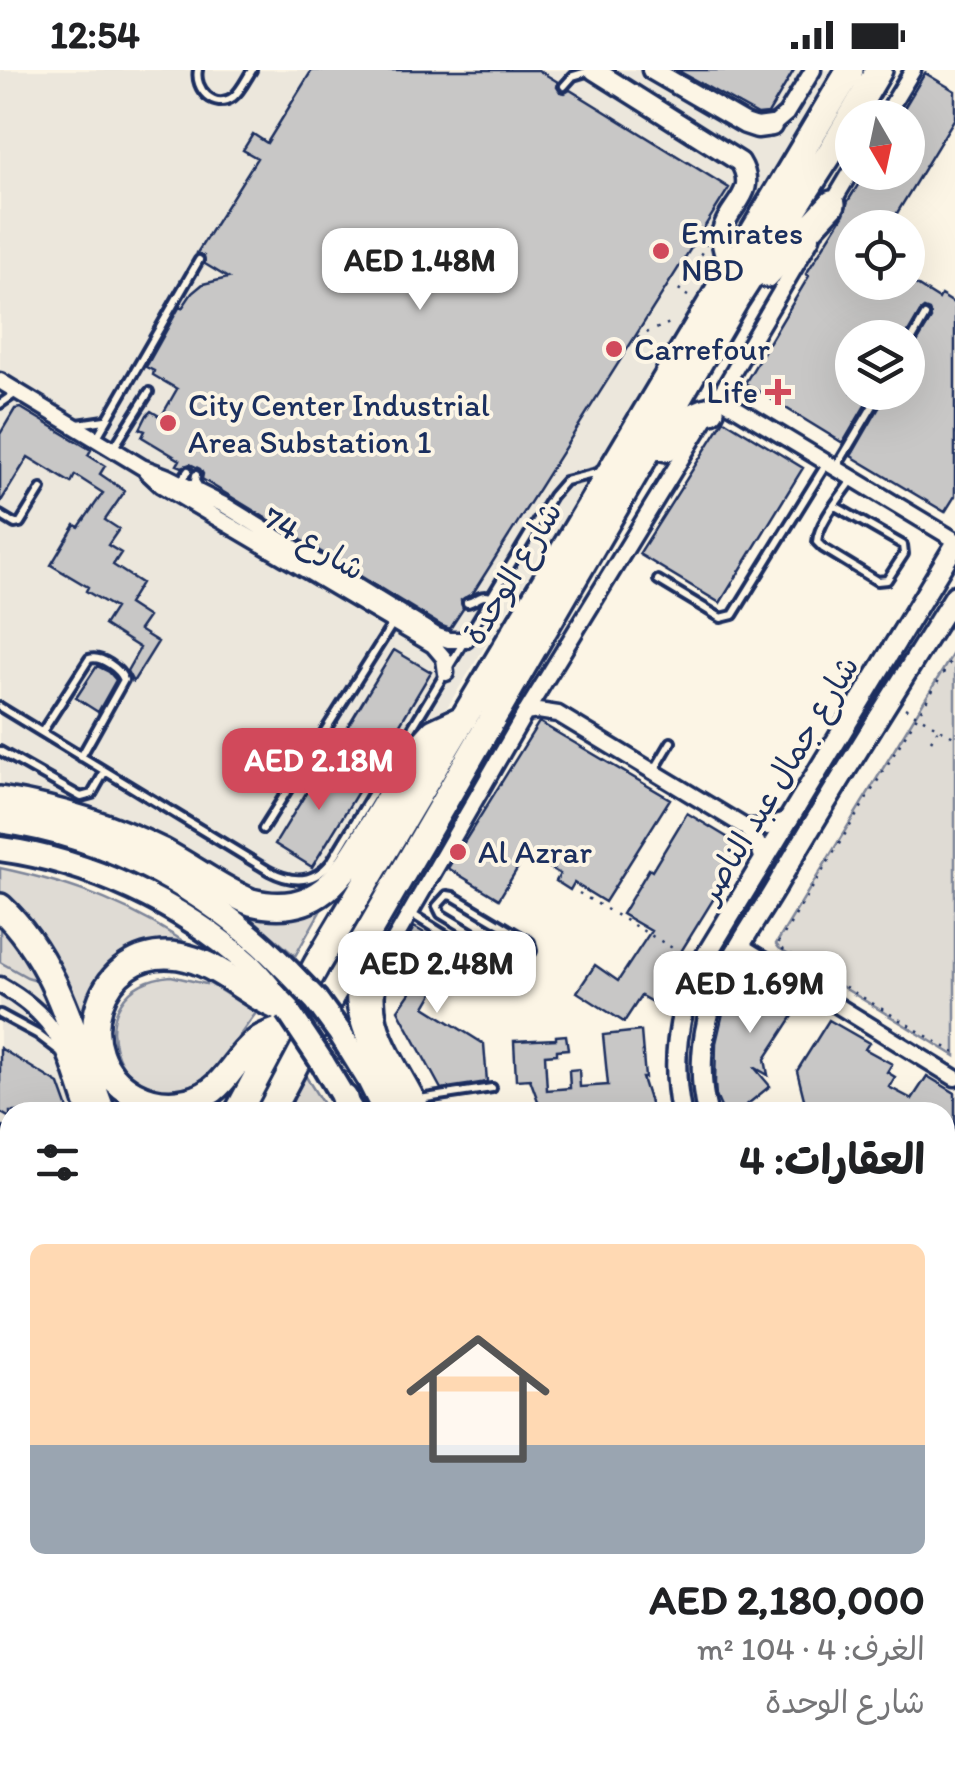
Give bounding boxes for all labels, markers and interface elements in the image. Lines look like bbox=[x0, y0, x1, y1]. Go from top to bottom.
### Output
text: 12:54 bbox=[50, 12, 140, 58]
north arrow bbox=[835, 100, 925, 190]
map controls bbox=[835, 100, 925, 410]
button: locate bbox=[835, 210, 925, 300]
place label: Emirates NBD bbox=[681, 214, 803, 289]
pin: AED 1.48M bbox=[306, 228, 534, 313]
marker: Emirates NBD bbox=[650, 240, 672, 262]
text: AED 1.48M bbox=[344, 241, 496, 279]
button: layers bbox=[835, 320, 925, 410]
place label: Carrefour bbox=[634, 330, 770, 368]
marker: Carrefour bbox=[603, 338, 625, 360]
place label: Life bbox=[706, 373, 758, 411]
marker: Life bbox=[767, 381, 789, 403]
place label: City Center Industrial Area Substation 1 bbox=[188, 386, 490, 461]
marker: City Center Industrial Area Substation 1 bbox=[157, 412, 179, 434]
street label: شارع الوحدة bbox=[454, 495, 573, 653]
street label: شارع 74 bbox=[254, 498, 372, 591]
street label: شارع جمال عبد الناصر bbox=[688, 649, 870, 914]
pin: AED 2.18M bbox=[205, 728, 433, 813]
text: AED 2.18M bbox=[244, 741, 394, 779]
place label: Al Azrar bbox=[478, 833, 592, 871]
marker: Al Azrar bbox=[447, 841, 469, 863]
pin: AED 2.48M bbox=[323, 931, 551, 1016]
text: AED 2.48M bbox=[360, 944, 514, 982]
pin: AED 1.69M bbox=[636, 951, 864, 1036]
text: AED 1.69M bbox=[676, 964, 825, 1002]
text: العقارات: 4 bbox=[739, 1134, 925, 1185]
icon: filters bbox=[30, 1135, 85, 1190]
icon: home bbox=[388, 1309, 568, 1489]
text: AED 2,180,000 bbox=[649, 1574, 925, 1625]
text: الغرف: 4 · 104 m² bbox=[697, 1630, 925, 1668]
text: شارع الوحدة bbox=[765, 1683, 925, 1721]

